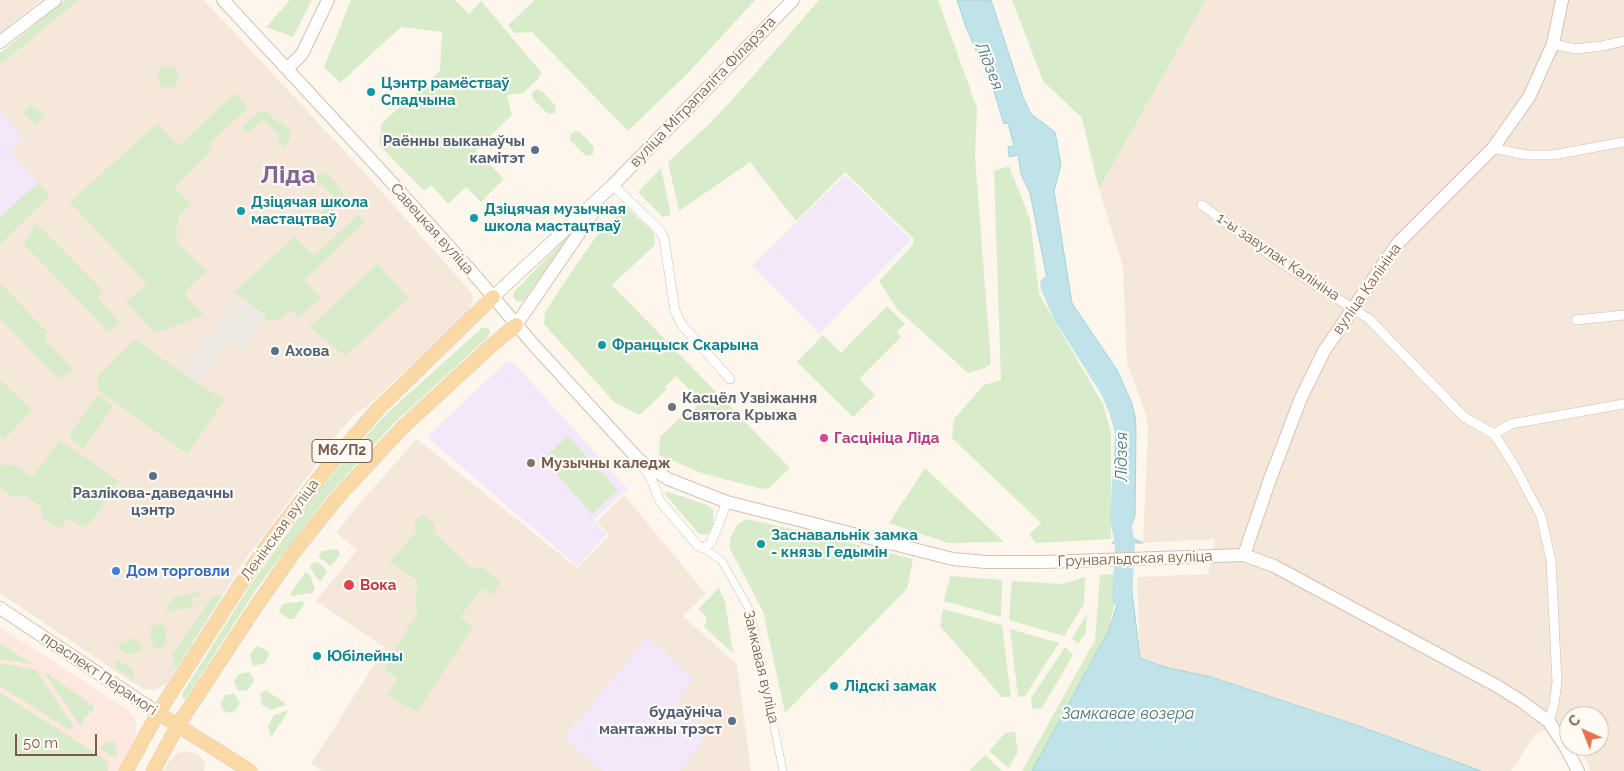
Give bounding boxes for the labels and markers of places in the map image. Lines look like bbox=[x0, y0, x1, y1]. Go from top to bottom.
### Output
place label: Цэнтр рамёстваў Спадчына bbox=[381, 74, 510, 109]
marker: Цэнтр рамёстваў Спадчына bbox=[365, 86, 377, 98]
place label: Раённы выканаўчы камітэт bbox=[383, 132, 525, 167]
marker: Раённы выканаўчы камітэт bbox=[529, 144, 541, 156]
place label: Дзіцячая школа мастацтваў bbox=[251, 193, 368, 228]
place label: Дзіцячая музычная школа мастацтваў bbox=[484, 200, 626, 235]
marker: Дзіцячая школа мастацтваў bbox=[235, 205, 247, 217]
marker: Дзіцячая музычная школа мастацтваў bbox=[468, 212, 480, 224]
place label: Францыск Скарына bbox=[612, 336, 759, 354]
marker: Францыск Скарына bbox=[596, 339, 608, 351]
place label: Ахова bbox=[285, 342, 329, 360]
marker: Ахова bbox=[269, 345, 281, 357]
place label: Касцёл Узвіжання Святога Крыжа bbox=[682, 389, 817, 424]
marker: Касцёл Узвіжання Святога Крыжа bbox=[666, 401, 678, 413]
place label: Гасцініца Ліда bbox=[834, 429, 939, 447]
marker: Гасцініца Ліда bbox=[818, 432, 830, 444]
place label: Музычны каледж bbox=[541, 454, 671, 472]
marker: Музычны каледж bbox=[525, 457, 537, 469]
marker: Разлікова-даведачны цэнтр bbox=[147, 470, 159, 482]
place label: Разлікова-даведачны цэнтр bbox=[73, 484, 233, 519]
place label: Заснавальнік замка - князь Гедымін bbox=[771, 526, 918, 561]
marker: Заснавальнік замка - князь Гедымін bbox=[755, 538, 767, 550]
place label: Дом торговли bbox=[126, 562, 230, 580]
marker: Дом торговли bbox=[110, 565, 122, 577]
place label: Вока bbox=[360, 576, 396, 594]
marker: Вока bbox=[342, 578, 356, 592]
place label: Юбілейны bbox=[327, 647, 403, 665]
marker: Юбілейны bbox=[311, 650, 323, 662]
place label: Лідскі замак bbox=[844, 677, 937, 695]
marker: Лідскі замак bbox=[828, 680, 840, 692]
place label: будаўніча мантажны трэст bbox=[599, 703, 722, 738]
marker: будаўніча мантажны трэст bbox=[726, 715, 738, 727]

